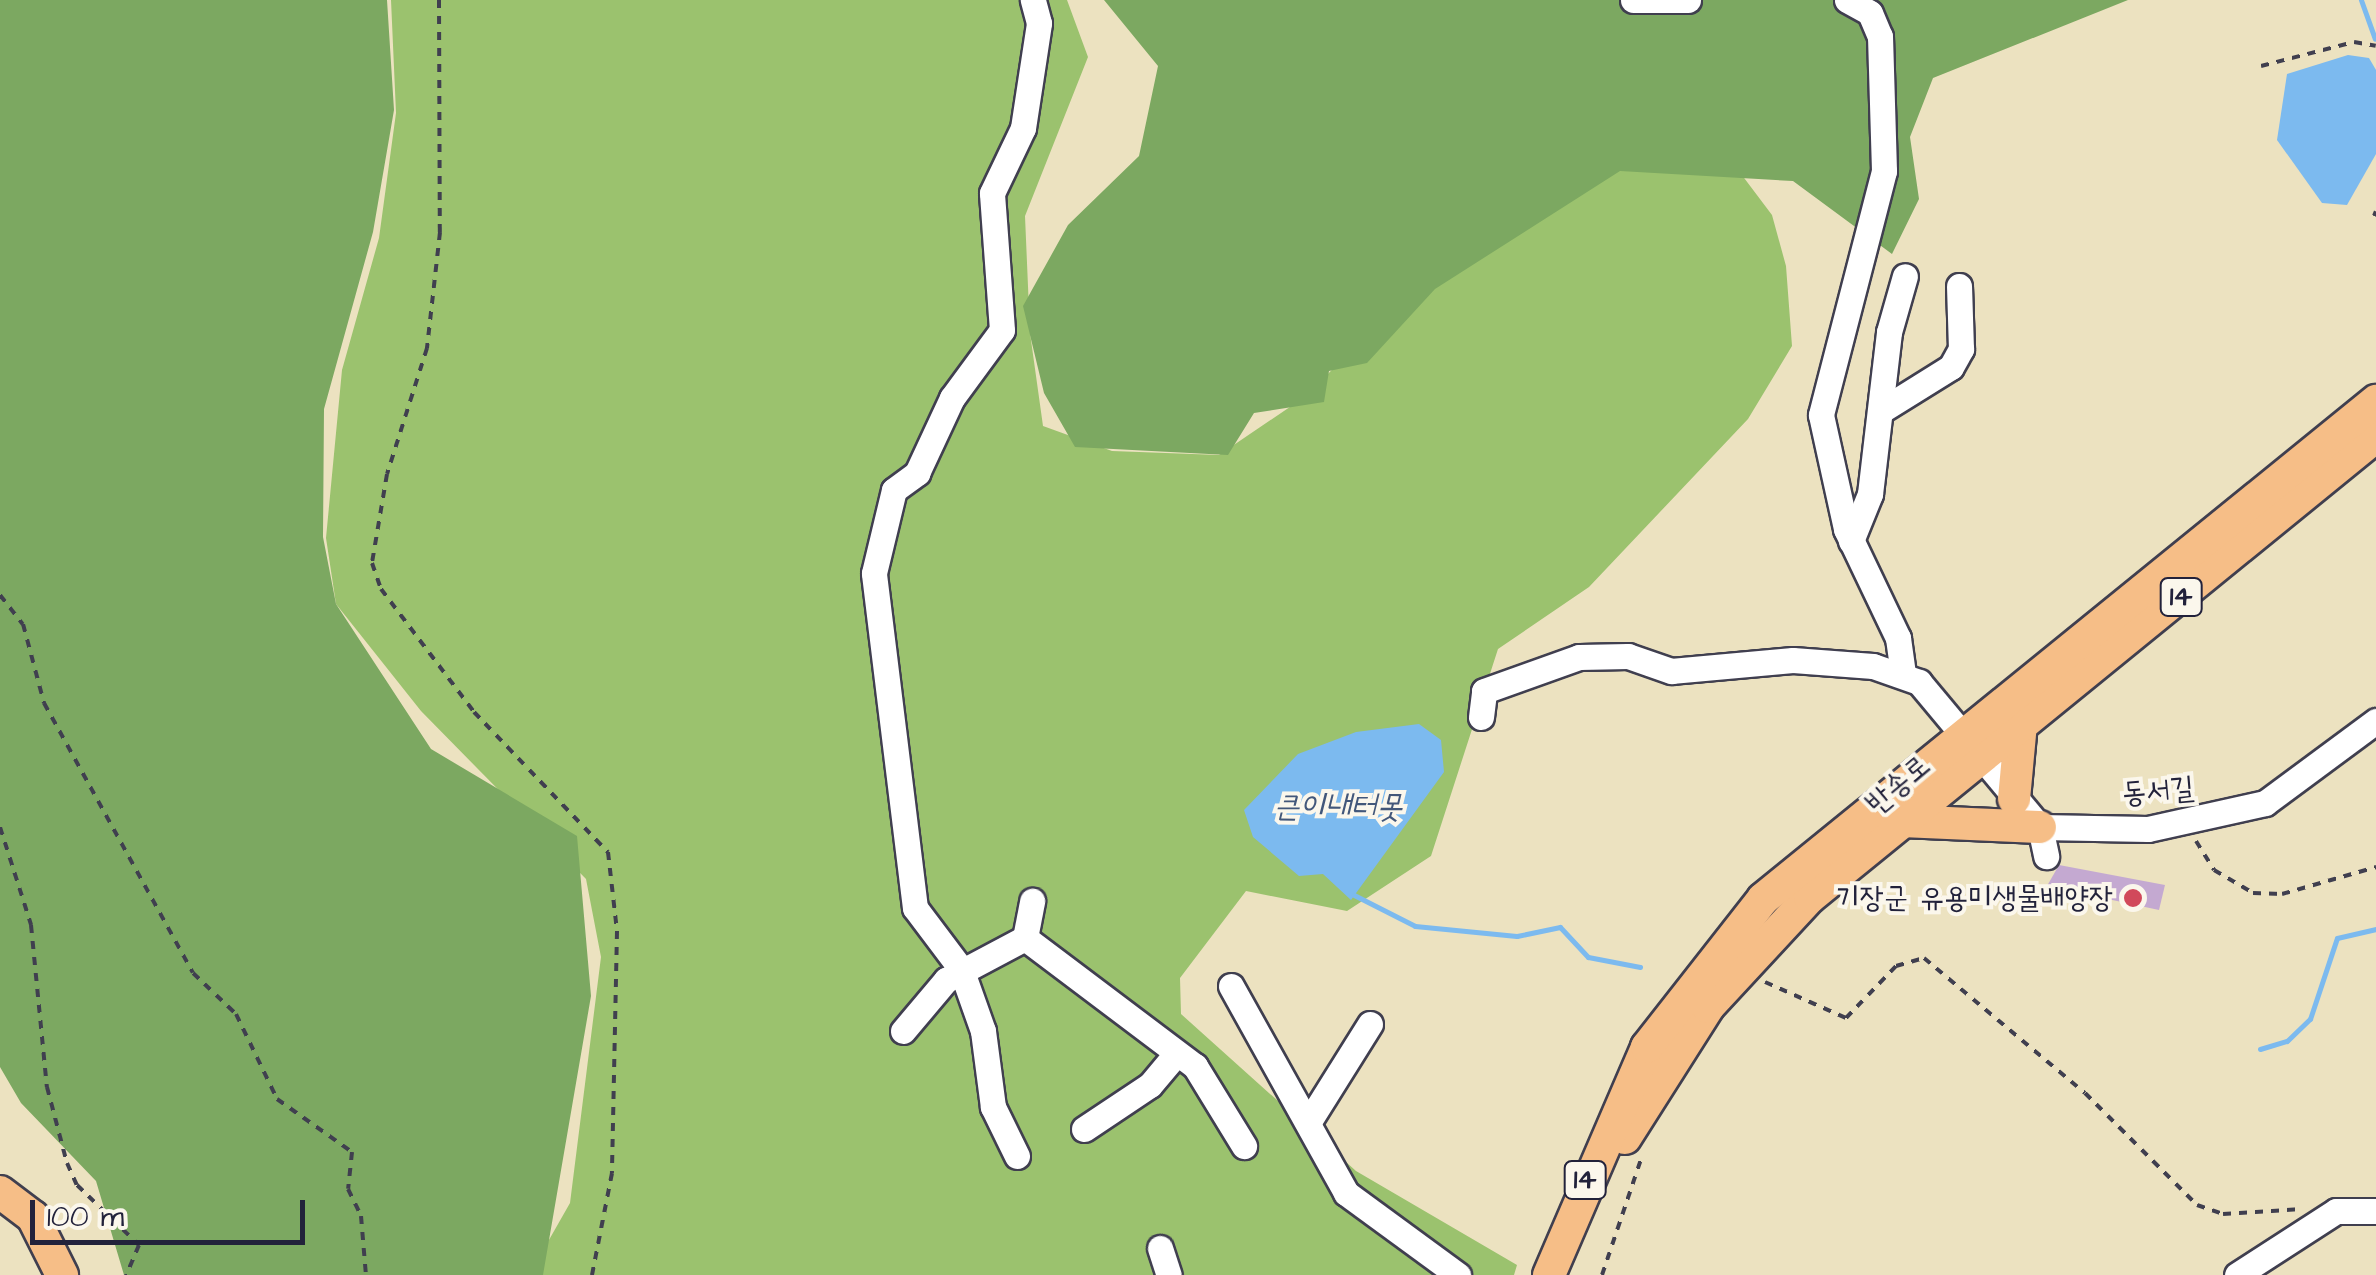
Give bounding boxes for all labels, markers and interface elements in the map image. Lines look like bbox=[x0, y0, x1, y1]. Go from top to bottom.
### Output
road number: 14 bbox=[2158, 574, 2204, 620]
street label: 반송로 bbox=[1859, 748, 1937, 822]
street label: 동서길 bbox=[2120, 770, 2196, 812]
water label: 큰이내터못 bbox=[1274, 788, 1402, 826]
place label: 기장군 유용미생물배양장 bbox=[1835, 880, 2113, 916]
marker: 기장군 유용미생물배양장 bbox=[2122, 887, 2144, 909]
road number: 14 bbox=[1562, 1157, 1608, 1203]
scale bar bbox=[35, 1180, 310, 1242]
text: 100 m bbox=[47, 1196, 124, 1238]

